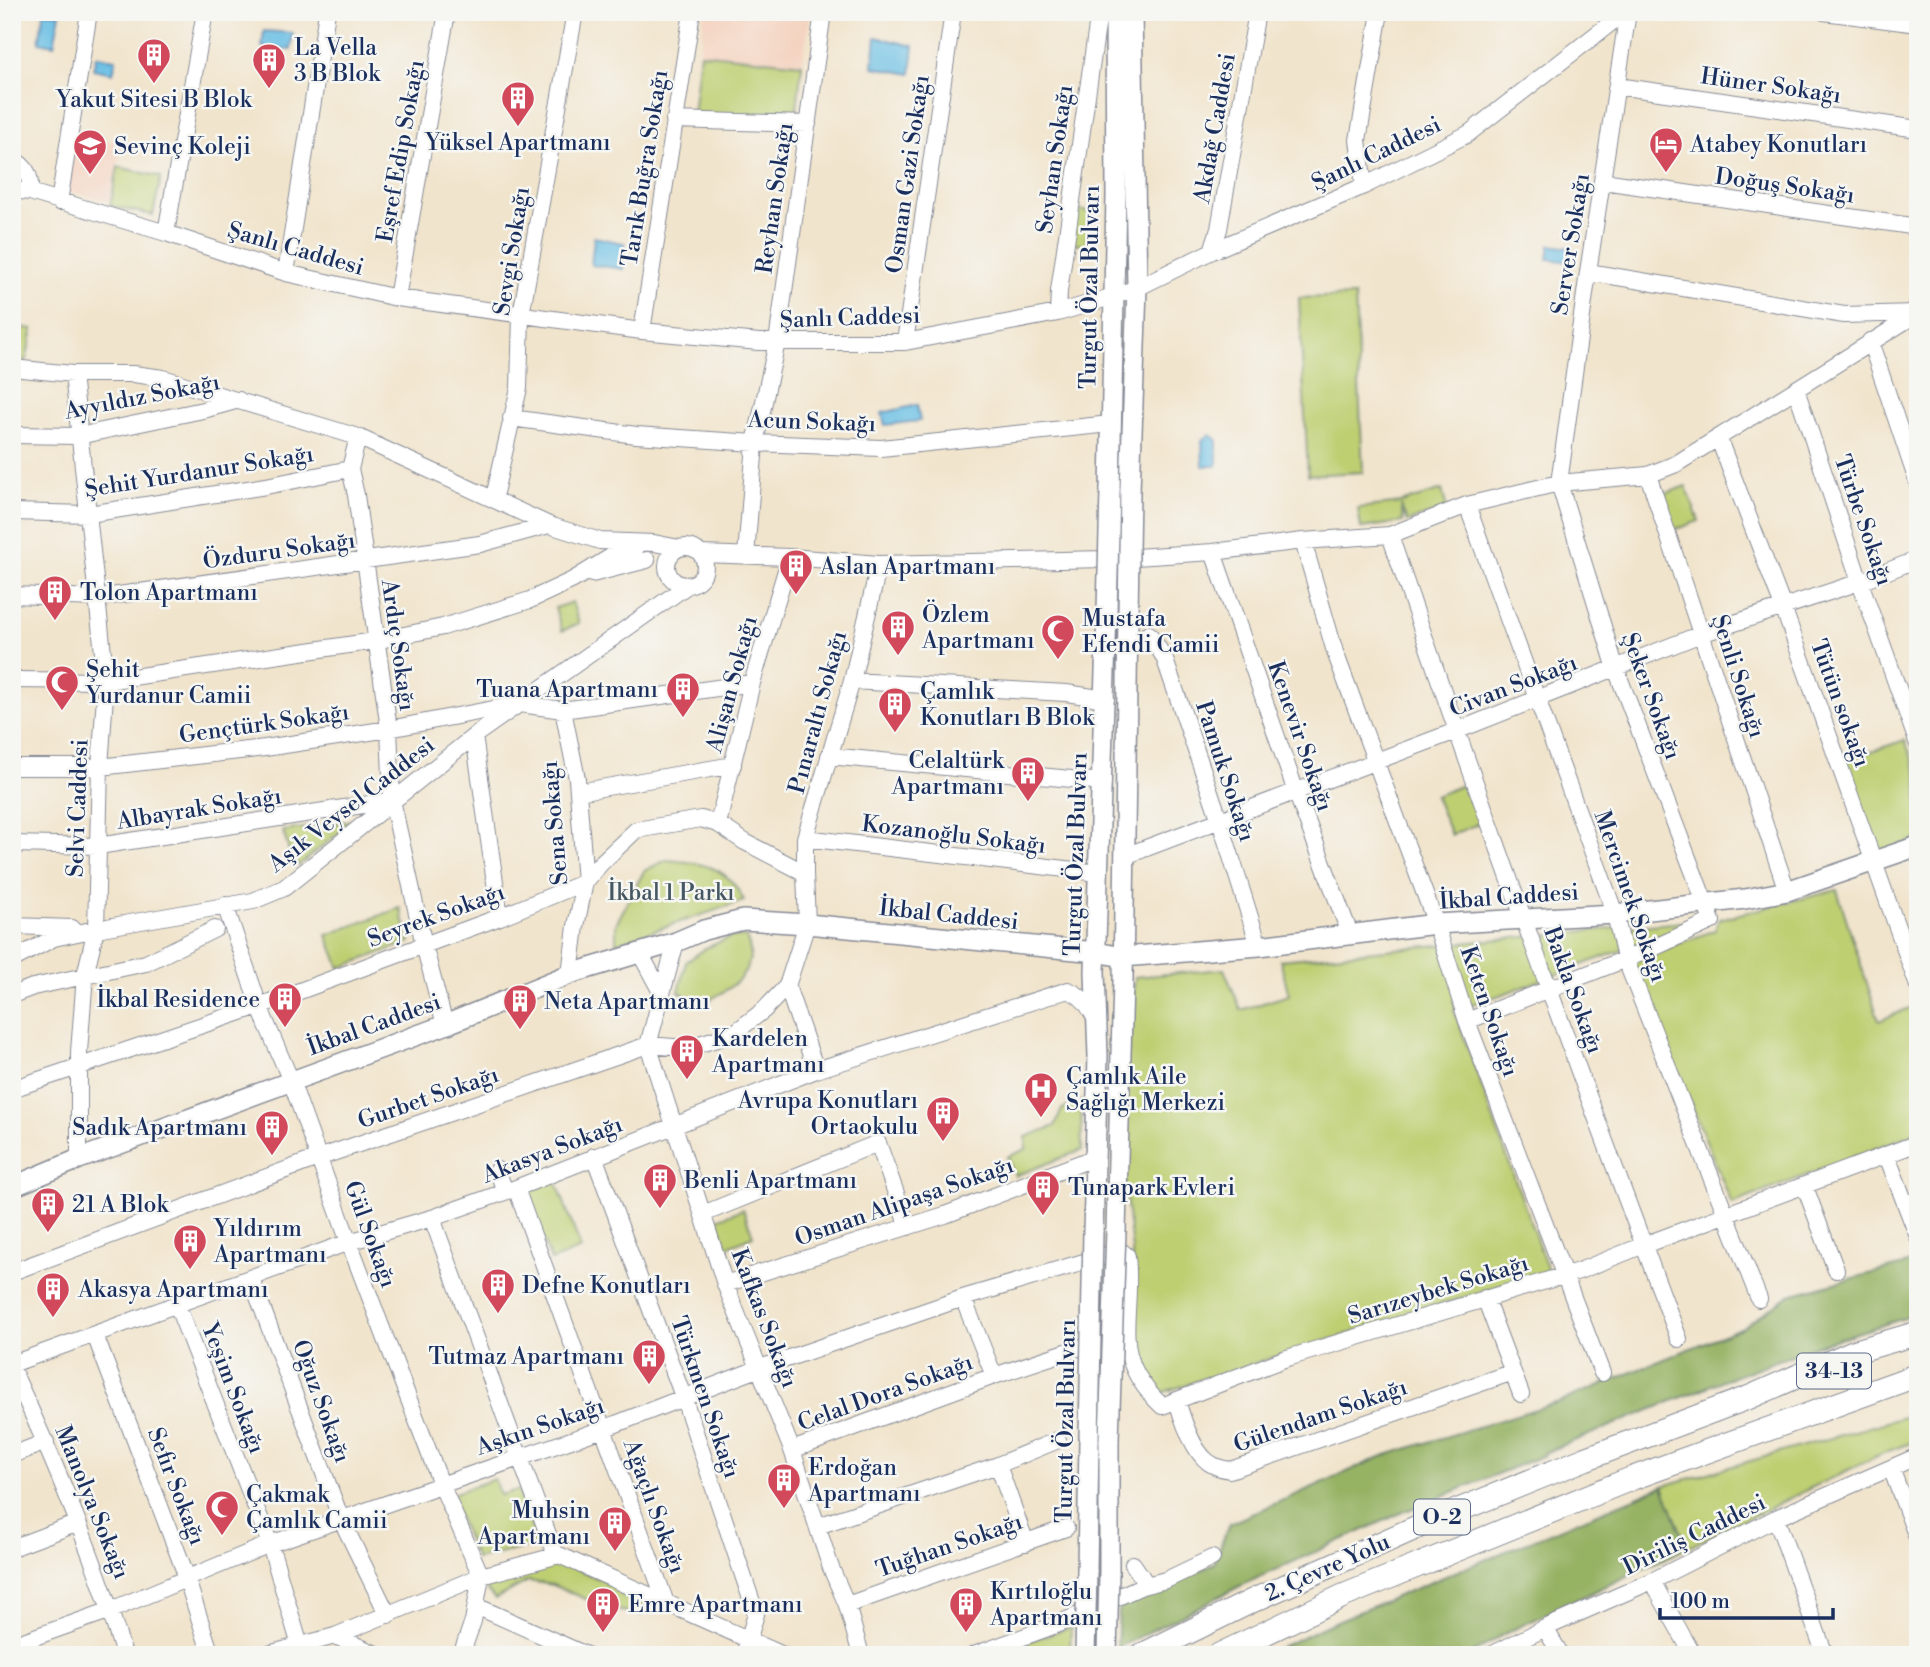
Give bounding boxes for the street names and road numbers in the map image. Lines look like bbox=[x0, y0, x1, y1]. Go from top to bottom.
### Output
street label: Akdağ Caddesi bbox=[1188, 51, 1242, 206]
street label: Eşref Edip Sokağı bbox=[371, 58, 431, 245]
street label: Hüner Sokağı bbox=[1699, 62, 1843, 110]
street label: Tarık Buğra Sokağı bbox=[616, 68, 674, 268]
street label: Osman Gazi Sokağı bbox=[880, 73, 936, 275]
street label: Seyhan Sokağı bbox=[1031, 83, 1079, 235]
street label: Şanlı Caddesi bbox=[1307, 111, 1446, 197]
street label: Reyhan Sokağı bbox=[751, 121, 799, 275]
street label: Doğuş Sokağı bbox=[1713, 162, 1856, 210]
street label: Server Sokağı bbox=[1546, 171, 1596, 317]
street label: Sevgi Sokağı bbox=[488, 185, 536, 318]
street label: Turgut Özal Bulvarı bbox=[1072, 185, 1106, 389]
street label: Şanlı Caddesi bbox=[224, 216, 367, 282]
street label: Şanlı Caddesi bbox=[779, 302, 921, 334]
street label: Ayyıldız Sokağı bbox=[61, 368, 222, 426]
street label: Acun Sokağı bbox=[746, 406, 877, 438]
street label: Şehit Yurdanur Sokağı bbox=[83, 440, 316, 504]
street label: Türbe Sokağı bbox=[1828, 451, 1899, 589]
street label: Özduru Sokağı bbox=[201, 524, 357, 576]
street label: Ardıç Sokağı bbox=[375, 577, 421, 713]
street label: Şenli Sokağı bbox=[1705, 611, 1771, 741]
street label: Alişan Sokağı bbox=[700, 613, 764, 757]
street label: Pınaraltı Sokağı bbox=[783, 628, 853, 797]
street label: Şeker Sokağı bbox=[1615, 629, 1687, 764]
street label: Tütün sokağı bbox=[1804, 636, 1876, 771]
street label: Civan Sokağı bbox=[1445, 649, 1581, 723]
street label: Kenevir Sokağı bbox=[1261, 657, 1339, 815]
street label: Pamuk Sokağı bbox=[1189, 697, 1261, 845]
street label: Gençtürk Sokağı bbox=[177, 698, 351, 750]
street label: Aşık Veysel Caddesi bbox=[262, 731, 440, 879]
street label: Selvi Caddesi bbox=[62, 738, 94, 878]
street label: Turgut Özal Bulvarı bbox=[1056, 752, 1094, 956]
street label: Sena Sokağı bbox=[536, 759, 574, 886]
street label: Albayrak Sokağı bbox=[114, 782, 284, 836]
street label: Mercimek Sokağı bbox=[1588, 807, 1672, 986]
street label: Kozanoğlu Sokağı bbox=[860, 810, 1048, 860]
street label: İkbal Caddesi bbox=[1438, 876, 1580, 916]
street label: Seyrek Sokağı bbox=[364, 878, 509, 954]
street label: İkbal Caddesi bbox=[878, 892, 1020, 936]
street label: Bakla Sokağı bbox=[1537, 922, 1609, 1058]
street label: Keten Sokağı bbox=[1454, 942, 1524, 1080]
street label: İkbal Caddesi bbox=[303, 986, 445, 1062]
street label: Gurbet Sokağı bbox=[354, 1061, 503, 1135]
street label: Akasya Sokağı bbox=[477, 1110, 627, 1190]
street label: Osman Alipaşa Sokağı bbox=[791, 1151, 1018, 1253]
street label: Gül Sokağı bbox=[338, 1177, 402, 1292]
street label: Kafkas Sokağı bbox=[725, 1245, 803, 1392]
street label: Sarızeybek Sokağı bbox=[1345, 1249, 1532, 1331]
street label: Türkmen Sokağı bbox=[664, 1313, 746, 1482]
street label: Yeşim Sokağı bbox=[195, 1318, 271, 1458]
street label: Turgut Özal Bulvarı bbox=[1048, 1319, 1082, 1523]
street label: Oğuz Sokağı bbox=[286, 1336, 356, 1467]
street label: Celal Dora Sokağı bbox=[794, 1348, 977, 1438]
road number: 34-13 bbox=[1797, 1354, 1871, 1388]
street label: Gülendam Sokağı bbox=[1230, 1373, 1411, 1459]
street label: Aşkın Sokağı bbox=[472, 1392, 608, 1462]
street label: Manolya Sokağı bbox=[49, 1422, 136, 1583]
street label: Sefir Sokağı bbox=[141, 1424, 211, 1549]
street label: Ağaçlı Sokağı bbox=[617, 1435, 691, 1577]
street label: Diriliş Caddesi bbox=[1618, 1488, 1770, 1582]
road number: O-2 bbox=[1414, 1500, 1470, 1534]
street label: Tuğhan Sokağı bbox=[872, 1508, 1026, 1584]
street label: 2. Çevre Yolu bbox=[1260, 1528, 1394, 1608]

